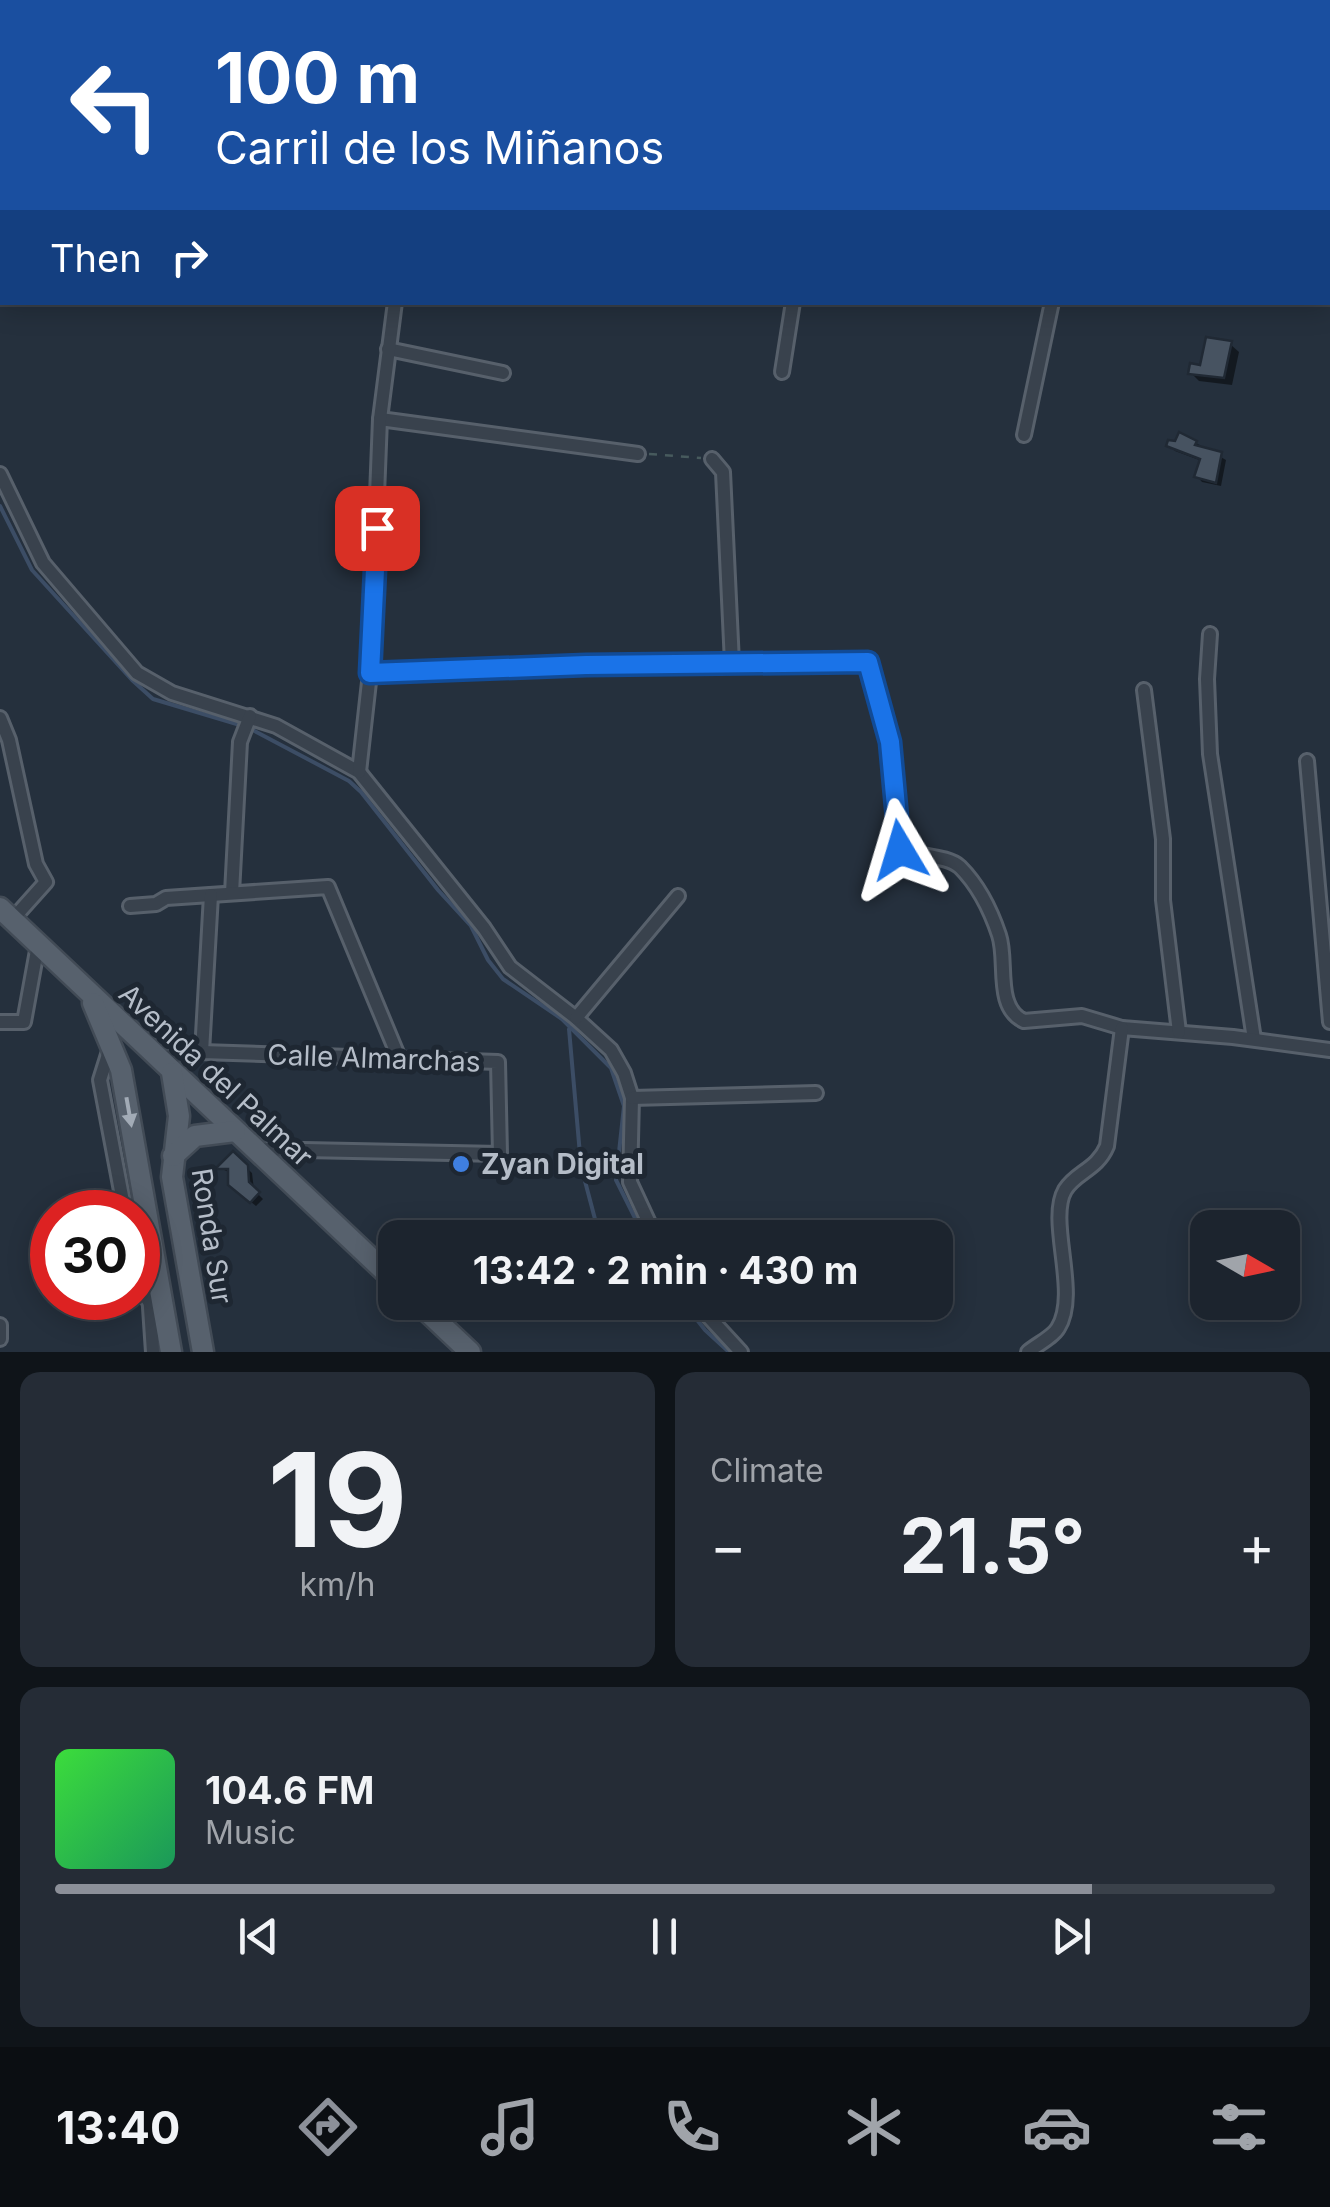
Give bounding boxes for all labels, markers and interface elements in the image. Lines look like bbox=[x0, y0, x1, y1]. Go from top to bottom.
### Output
text: 100 m bbox=[215, 35, 420, 120]
icon: left bbox=[50, 40, 180, 170]
text: Carril de los Miñanos bbox=[215, 120, 664, 175]
icon: right bbox=[162, 230, 217, 285]
text: Then bbox=[50, 235, 142, 281]
pin bbox=[335, 486, 420, 571]
icon: arrive bbox=[350, 501, 405, 556]
position arrow bbox=[848, 798, 952, 902]
street label: Avenida del Palmar bbox=[112, 977, 320, 1173]
street label: Calle Almarchas bbox=[267, 1037, 481, 1079]
one-way arrow bbox=[122, 1096, 137, 1128]
place label: Zyan Digital bbox=[481, 1147, 644, 1181]
marker: Zyan Digital bbox=[450, 1153, 472, 1175]
street label: Ronda Sur bbox=[185, 1166, 239, 1306]
speed limit sign: 30 bbox=[30, 1190, 160, 1320]
north arrow bbox=[1190, 1210, 1300, 1320]
map controls bbox=[1190, 1210, 1300, 1320]
text: 13:42 · 2 min · 430 m bbox=[473, 1247, 858, 1293]
text: 19 bbox=[267, 1421, 408, 1578]
text: Climate bbox=[710, 1451, 824, 1490]
text: 21.5° bbox=[899, 1500, 1086, 1591]
text: − bbox=[710, 1513, 746, 1579]
text: + bbox=[1239, 1513, 1275, 1579]
text: km/h bbox=[299, 1565, 376, 1604]
text: 104.6 FM bbox=[205, 1767, 374, 1813]
text: Music bbox=[205, 1813, 296, 1852]
icon: previous bbox=[231, 1909, 286, 1964]
icon: pause bbox=[637, 1909, 692, 1964]
icon: next bbox=[1044, 1909, 1099, 1964]
icon: directions bbox=[293, 2092, 363, 2162]
icon: music bbox=[475, 2092, 545, 2162]
icon: phone bbox=[657, 2092, 727, 2162]
icon: climate bbox=[839, 2092, 909, 2162]
icon: car bbox=[1022, 2092, 1092, 2162]
icon: filters bbox=[1204, 2092, 1274, 2162]
text: 13:40 bbox=[56, 2100, 180, 2155]

